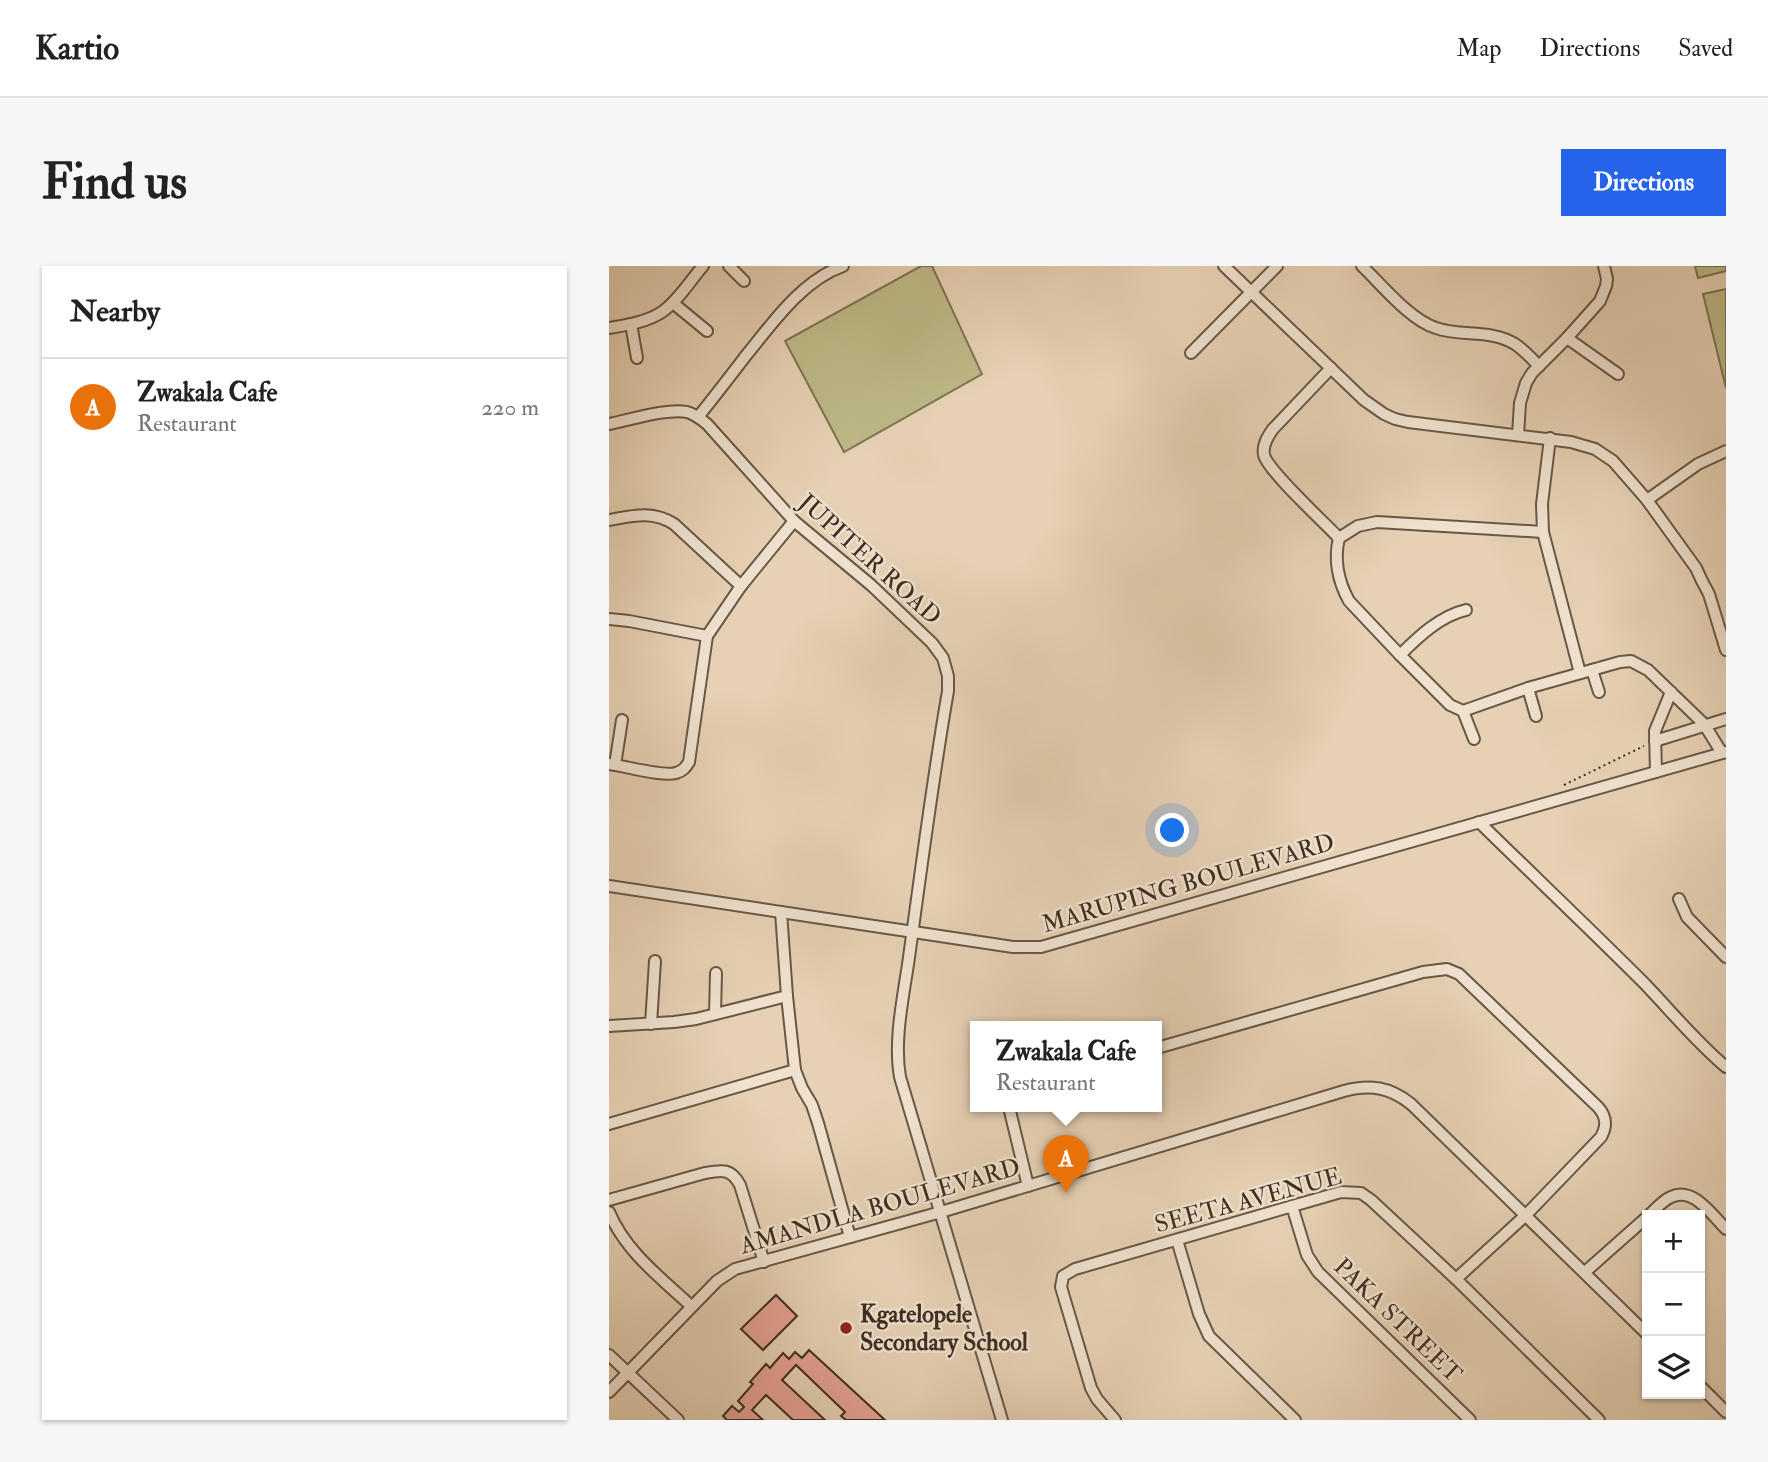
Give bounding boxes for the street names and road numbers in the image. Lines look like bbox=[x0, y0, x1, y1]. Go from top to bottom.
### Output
street label: JUPITER ROAD bbox=[791, 486, 948, 632]
street label: MARUPING BOULEVARD bbox=[1038, 827, 1338, 940]
street label: AMANDLA BOULEVARD bbox=[735, 1152, 1024, 1262]
street label: SEETA AVENUE bbox=[1151, 1161, 1345, 1240]
street label: PAKA STREET bbox=[1327, 1251, 1468, 1389]

